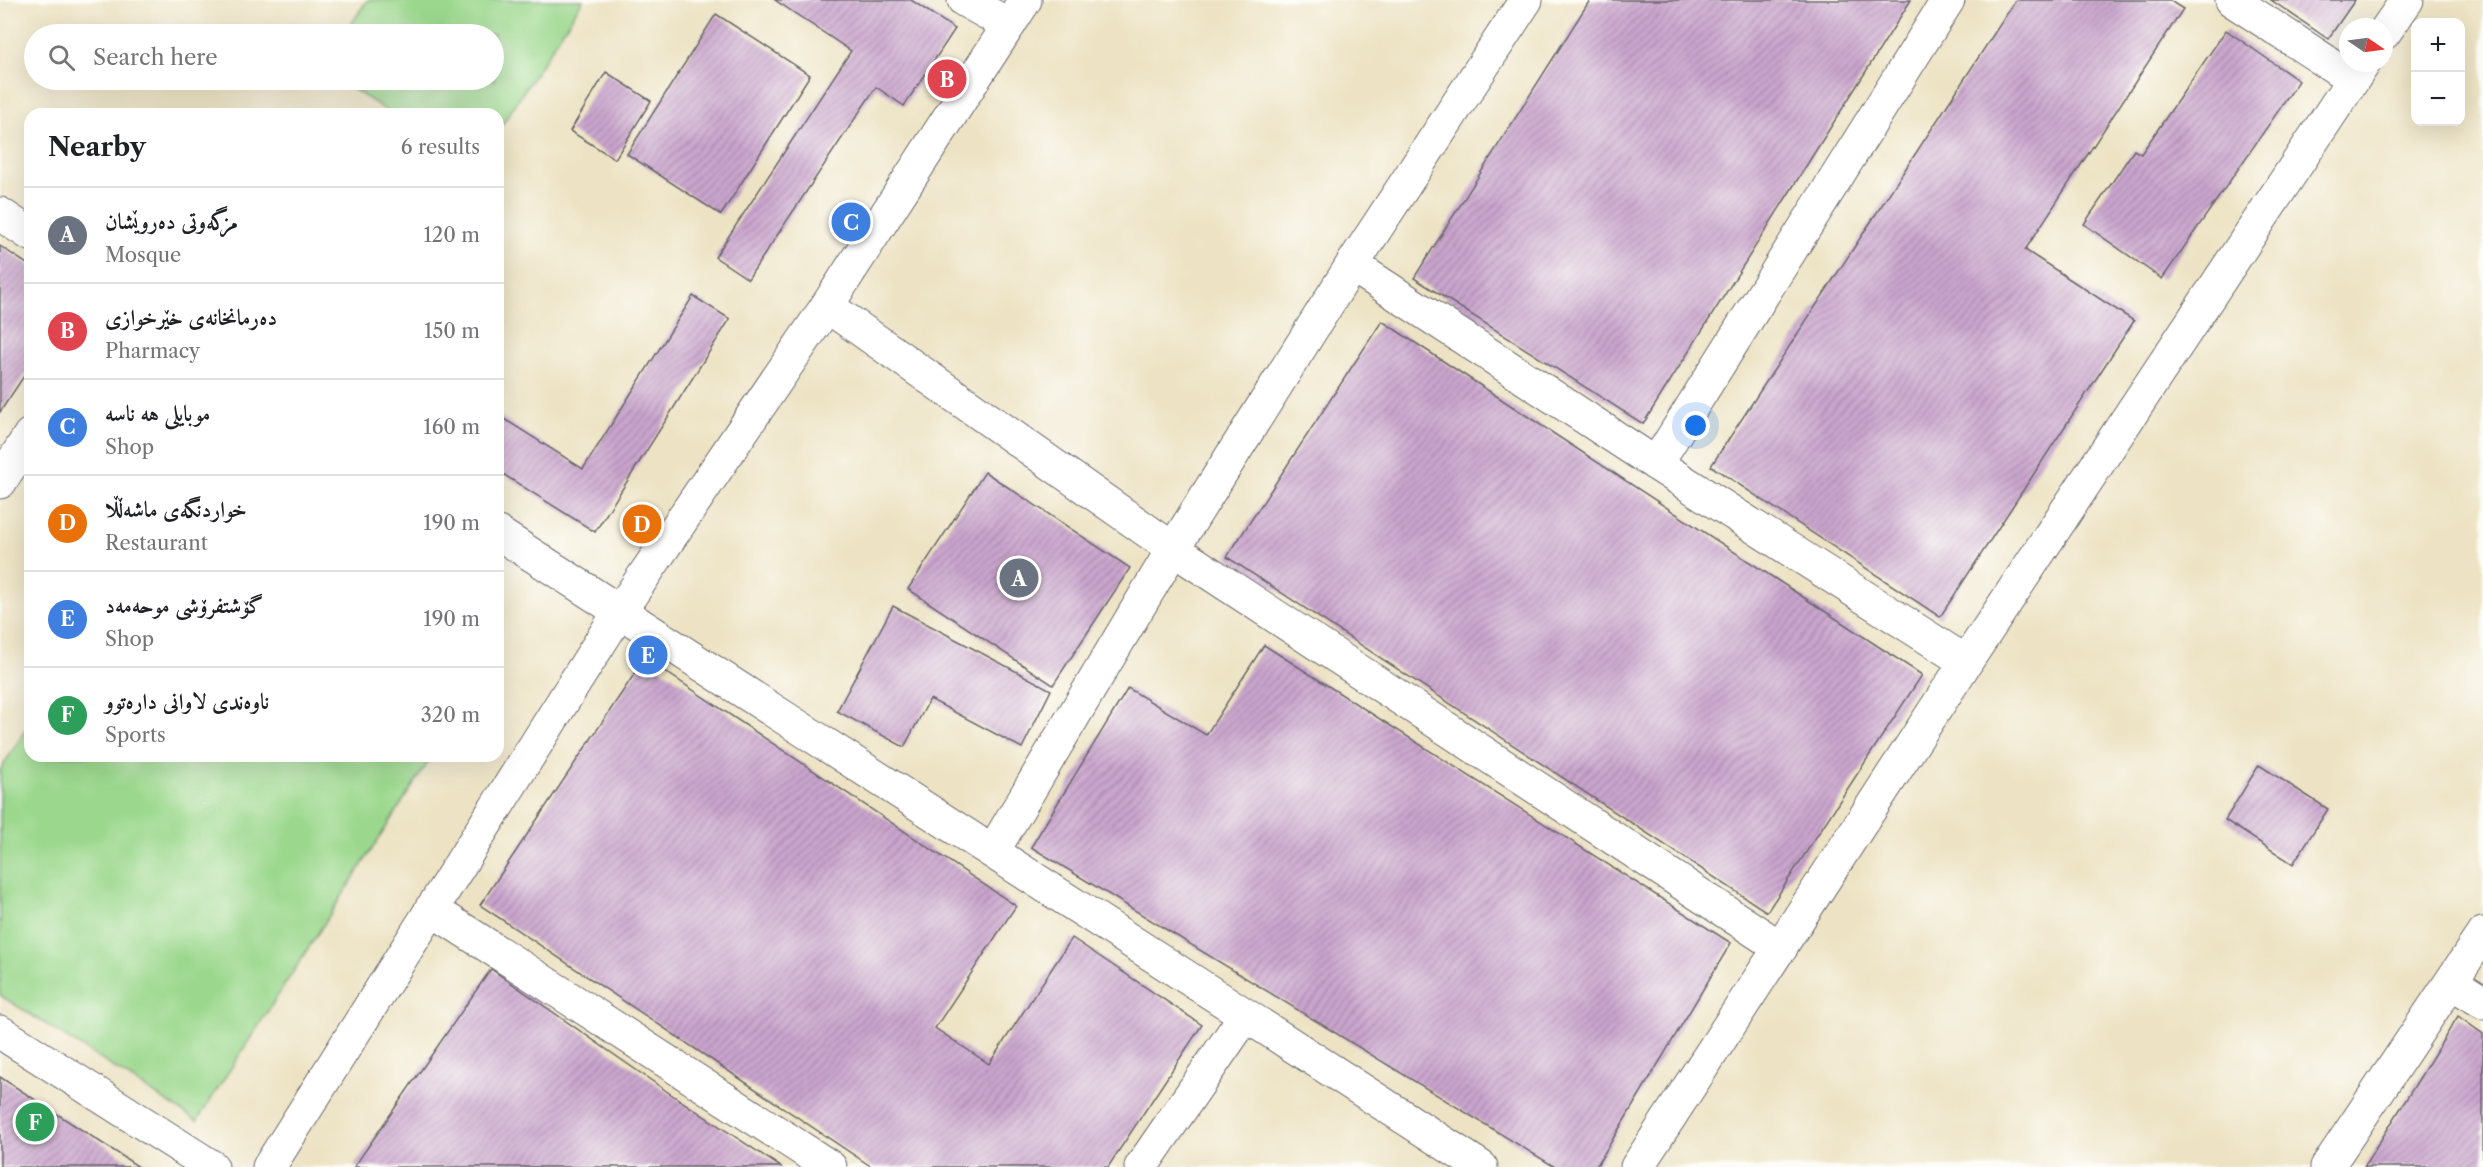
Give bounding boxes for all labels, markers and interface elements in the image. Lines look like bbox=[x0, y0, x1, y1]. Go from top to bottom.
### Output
north arrow bbox=[2339, 18, 2393, 72]
map controls bbox=[2411, 18, 2465, 126]
button: + bbox=[2411, 18, 2465, 72]
search box bbox=[24, 24, 504, 90]
icon: search bbox=[45, 41, 78, 74]
text: Search here bbox=[93, 44, 218, 71]
pin: B bbox=[928, 56, 966, 101]
button: − bbox=[2411, 72, 2465, 126]
text: Nearby bbox=[48, 131, 146, 163]
text: 6 results bbox=[401, 135, 480, 159]
pin: C bbox=[832, 200, 870, 244]
text: مزگەوتی دەروێشان bbox=[105, 208, 238, 235]
text: A bbox=[60, 223, 75, 247]
text: 120 m bbox=[423, 223, 480, 247]
text: Mosque bbox=[105, 243, 181, 267]
text: دەرمانخانەی خێرخوازی bbox=[105, 304, 277, 331]
text: B bbox=[60, 319, 75, 343]
text: 150 m bbox=[424, 319, 480, 343]
text: Pharmacy bbox=[105, 339, 200, 363]
text: موبایلی هه ناسه bbox=[105, 400, 210, 427]
your location bbox=[1681, 411, 1710, 440]
text: C bbox=[59, 415, 76, 439]
text: 160 m bbox=[423, 415, 480, 439]
text: Shop bbox=[105, 435, 154, 459]
text: خواردنگەی ماشەڵڵا bbox=[105, 496, 247, 523]
pin: D bbox=[622, 502, 662, 546]
text: D bbox=[59, 511, 76, 535]
text: 190 m bbox=[423, 511, 480, 535]
text: Restaurant bbox=[105, 531, 208, 555]
pin: A bbox=[1000, 556, 1038, 600]
text: گۆشتفرۆشی موحەمەد bbox=[105, 592, 263, 619]
text: E bbox=[60, 607, 75, 631]
text: 190 m bbox=[423, 607, 480, 631]
text: Shop bbox=[105, 627, 154, 651]
pin: E bbox=[628, 632, 668, 678]
text: ناوەندی لاوانی دارەتوو bbox=[105, 688, 269, 715]
text: F bbox=[61, 703, 74, 727]
text: 320 m bbox=[421, 703, 480, 727]
text: Sports bbox=[105, 723, 166, 747]
pin: F bbox=[15, 1100, 54, 1144]

